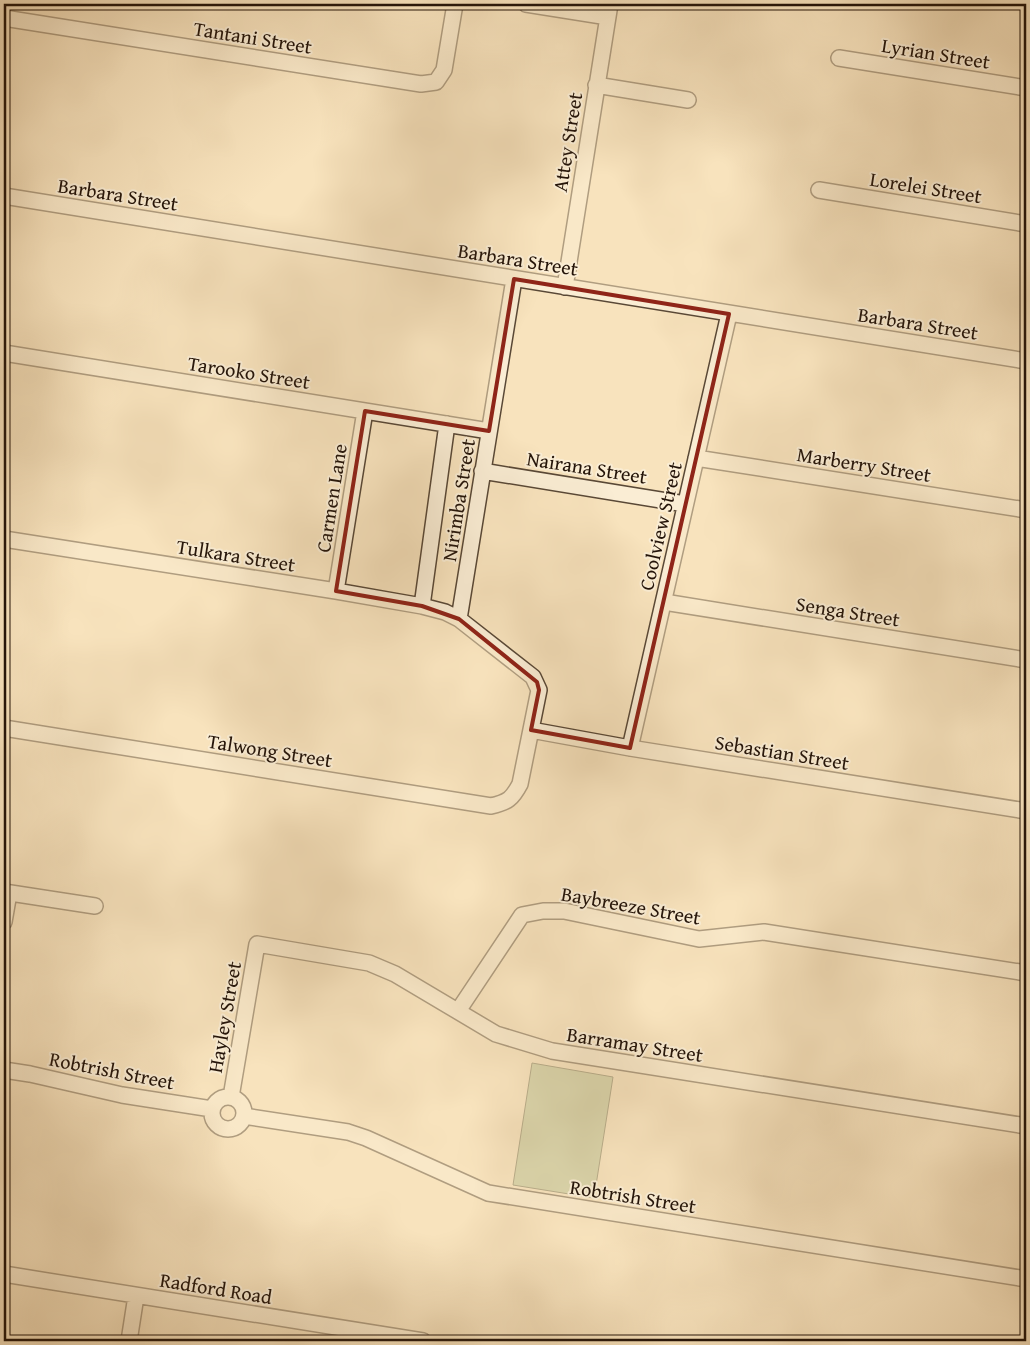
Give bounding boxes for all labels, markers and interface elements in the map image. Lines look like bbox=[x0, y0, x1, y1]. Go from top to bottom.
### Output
street label: Tantani Street bbox=[192, 13, 314, 61]
street label: Lyrian Street bbox=[880, 30, 992, 76]
street label: Attey Street bbox=[545, 90, 589, 194]
street label: Lorelei Street bbox=[868, 164, 984, 210]
street label: Barbara Street bbox=[56, 170, 180, 218]
street label: Barbara Street bbox=[456, 235, 580, 283]
street label: Barbara Street bbox=[856, 299, 980, 347]
street label: Tarooko Street bbox=[186, 348, 312, 396]
street label: Nirimba Street bbox=[434, 437, 482, 563]
street label: Marberry Street bbox=[795, 439, 933, 489]
street label: Carmen Lane bbox=[308, 442, 354, 554]
street label: Nairana Street bbox=[525, 443, 649, 491]
street label: Coolview Street bbox=[631, 459, 689, 593]
street label: Tulkara Street bbox=[175, 531, 297, 579]
street label: Senga Street bbox=[794, 588, 902, 634]
street label: Talwong Street bbox=[206, 726, 334, 774]
street label: Sebastian Street bbox=[713, 727, 851, 777]
street label: Baybreeze Street bbox=[559, 878, 703, 932]
street label: Hayley Street bbox=[200, 959, 248, 1075]
street label: Barramay Street bbox=[565, 1019, 705, 1069]
street label: Robtrish Street bbox=[47, 1044, 177, 1096]
street label: Robtrish Street bbox=[568, 1172, 698, 1220]
street label: Radford Road bbox=[158, 1265, 275, 1311]

